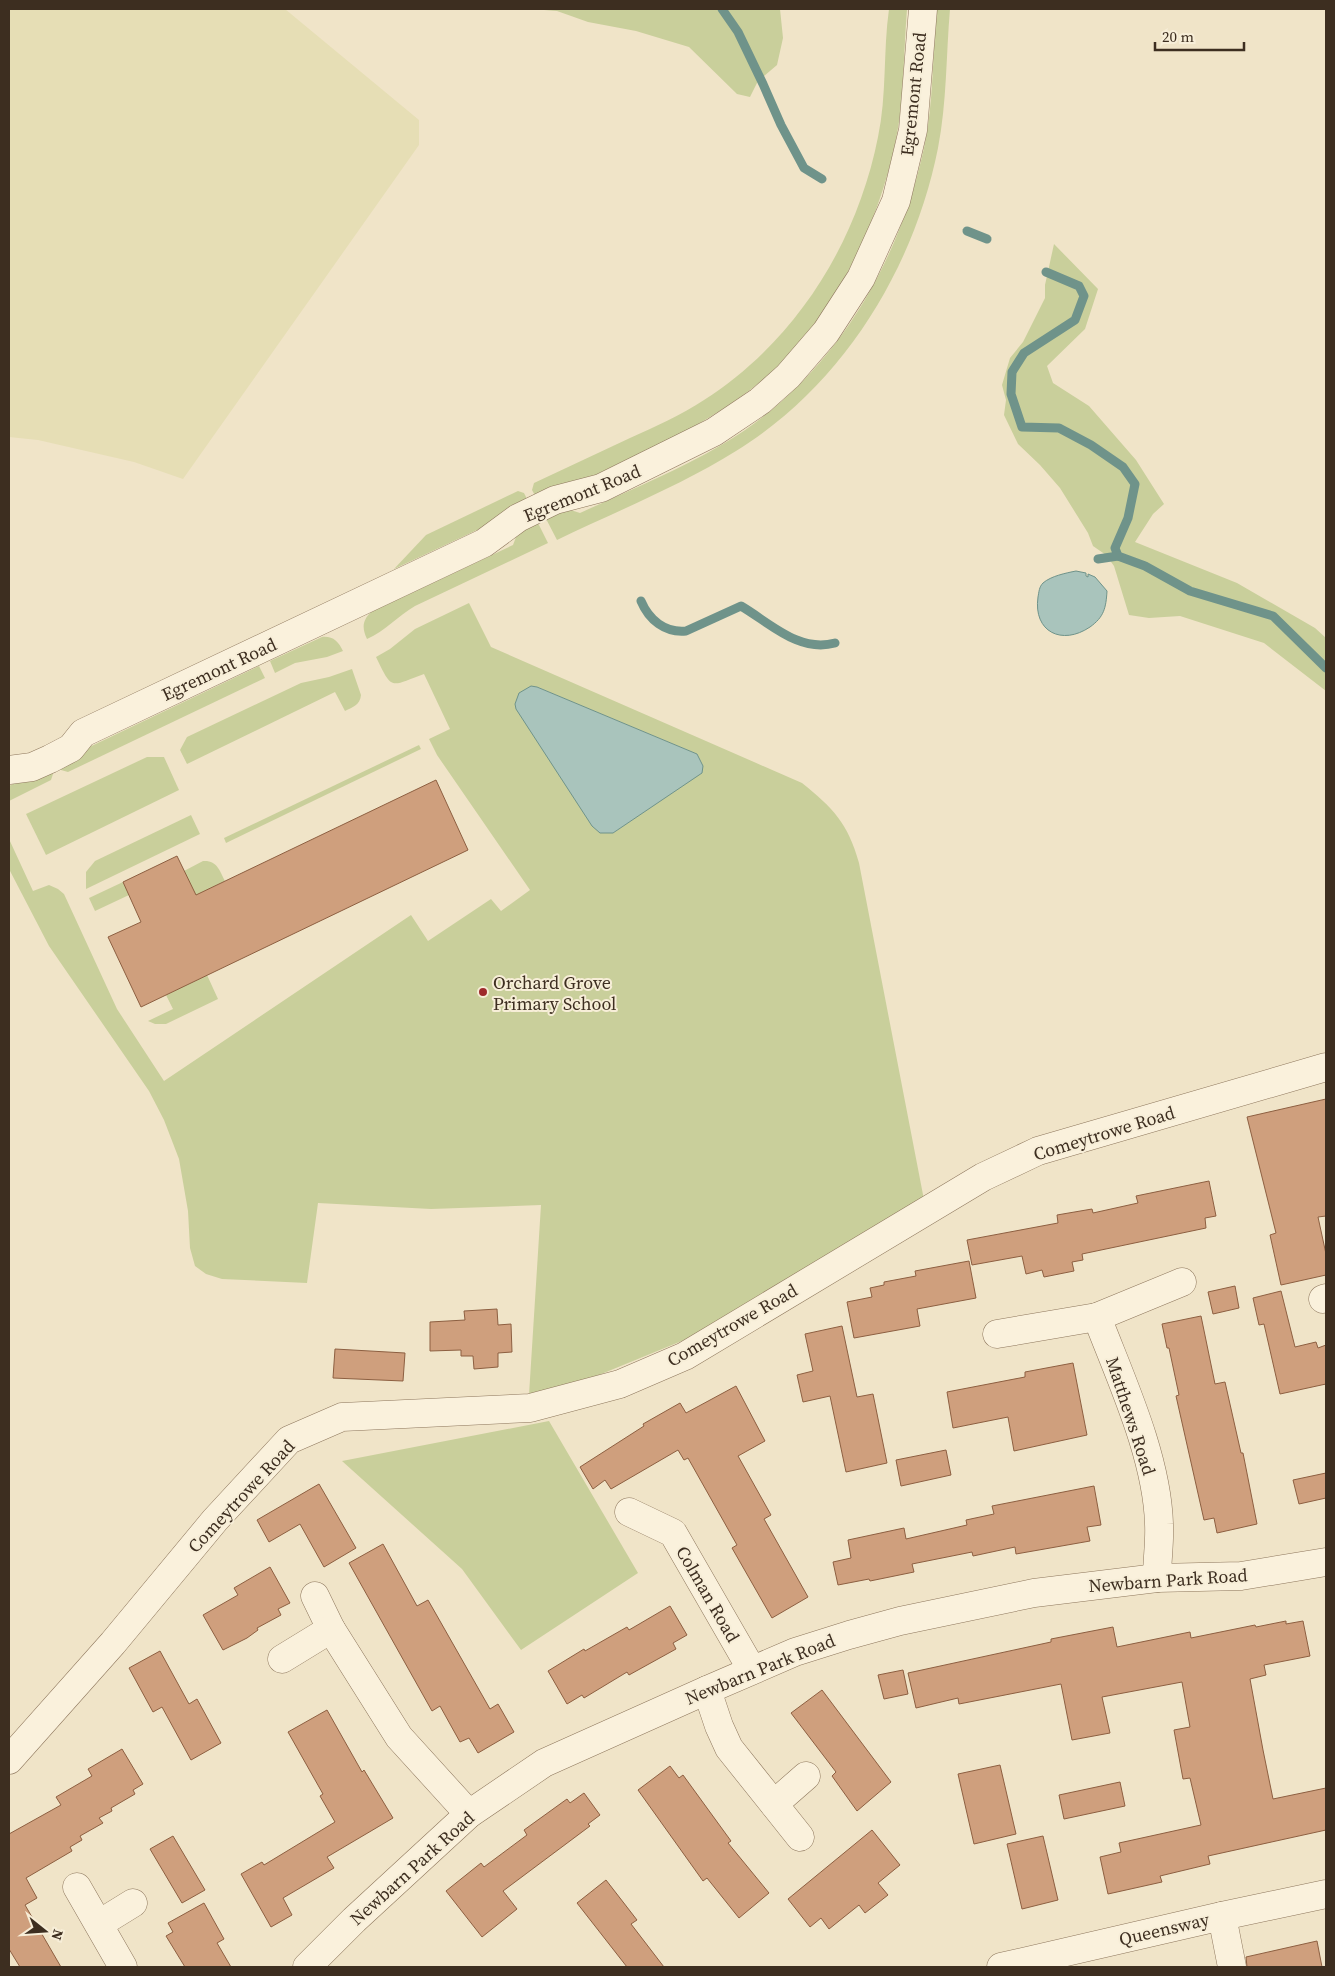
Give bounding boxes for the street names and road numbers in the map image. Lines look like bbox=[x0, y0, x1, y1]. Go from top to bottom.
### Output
street label: Egremont Road bbox=[894, 31, 932, 157]
street label: Egremont Road bbox=[520, 458, 644, 528]
street label: Egremont Road bbox=[157, 631, 281, 707]
street label: Comeytrowe Road bbox=[1030, 1100, 1178, 1166]
street label: Comeytrowe Road bbox=[662, 1278, 802, 1372]
street label: Matthews Road bbox=[1100, 1354, 1162, 1478]
street label: Comeytrowe Road bbox=[182, 1434, 300, 1558]
street label: Colman Road bbox=[670, 1541, 746, 1647]
street label: Newbarn Park Road bbox=[1088, 1562, 1248, 1598]
street label: Newbarn Park Road bbox=[681, 1628, 839, 1710]
street label: Newbarn Park Road bbox=[344, 1805, 480, 1931]
street label: Queensway bbox=[1116, 1906, 1212, 1952]

